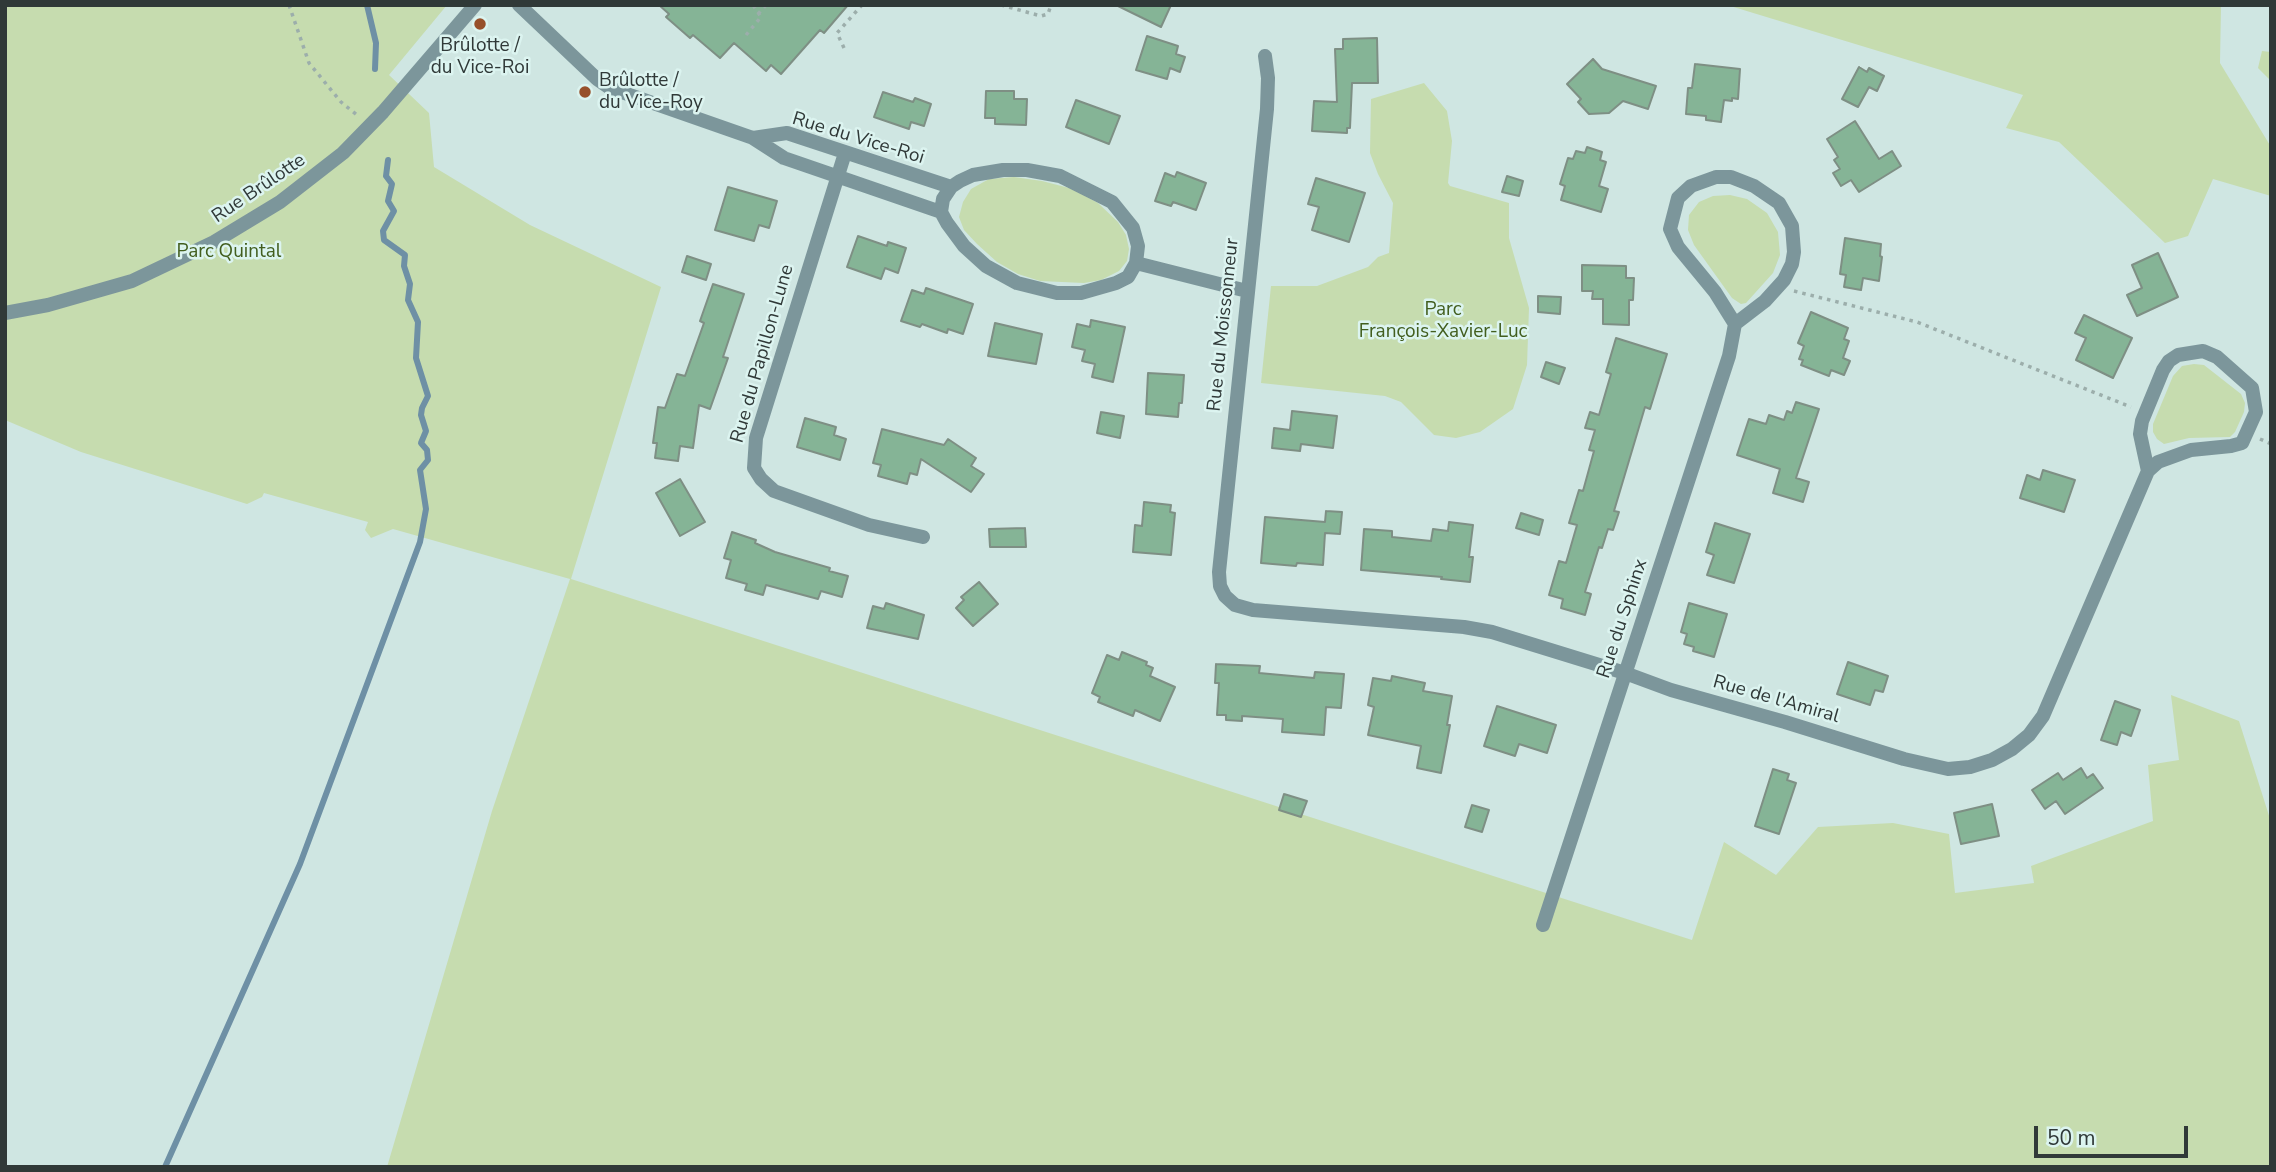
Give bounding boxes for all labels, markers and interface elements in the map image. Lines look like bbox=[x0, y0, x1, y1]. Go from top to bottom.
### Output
marker: Brûlotte / du Vice-Roi bbox=[472, 16, 488, 32]
place label: Brûlotte / du Vice-Roi bbox=[431, 35, 529, 79]
place label: Brûlotte / du Vice-Roy bbox=[599, 70, 703, 114]
marker: Brûlotte / du Vice-Roy bbox=[577, 84, 593, 100]
street label: Rue du Vice-Roi bbox=[789, 108, 927, 170]
street label: Rue Brûlotte bbox=[208, 149, 310, 229]
street label: Rue du Moissonneur bbox=[1204, 237, 1244, 413]
park label: Parc Quintal bbox=[177, 241, 281, 263]
street label: Rue du Papillon-Lune bbox=[727, 262, 799, 446]
park label: Parc François-Xavier-Luc bbox=[1359, 299, 1527, 343]
street label: Rue du Sphinx bbox=[1593, 557, 1653, 681]
street label: Rue de l'Amiral bbox=[1710, 671, 1842, 729]
scale bar bbox=[2038, 1112, 2192, 1156]
text: 50 m bbox=[2047, 1124, 2096, 1152]

